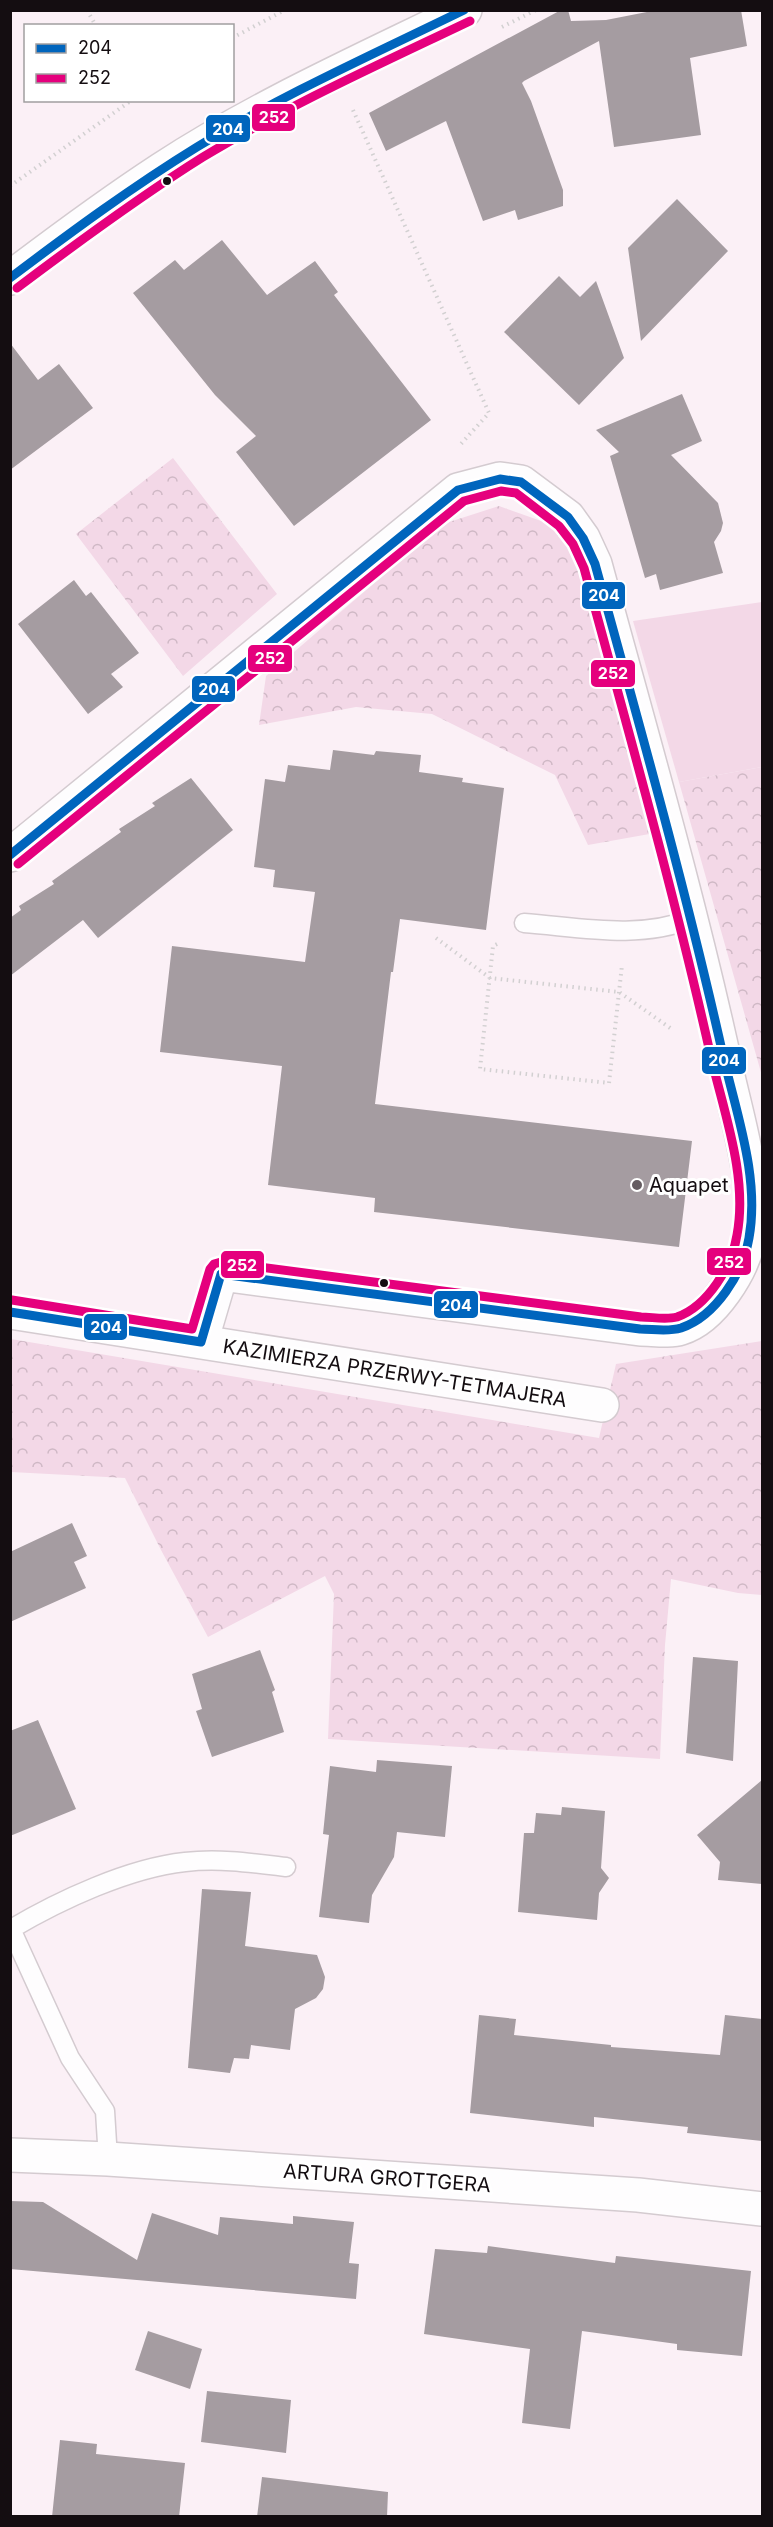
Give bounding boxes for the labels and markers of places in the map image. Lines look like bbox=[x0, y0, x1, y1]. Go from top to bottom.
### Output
unlabelled marker bbox=[161, 175, 173, 187]
place label: Aquapet bbox=[649, 1173, 729, 1197]
marker: Aquapet bbox=[630, 1178, 644, 1192]
unlabelled marker bbox=[378, 1277, 390, 1289]

